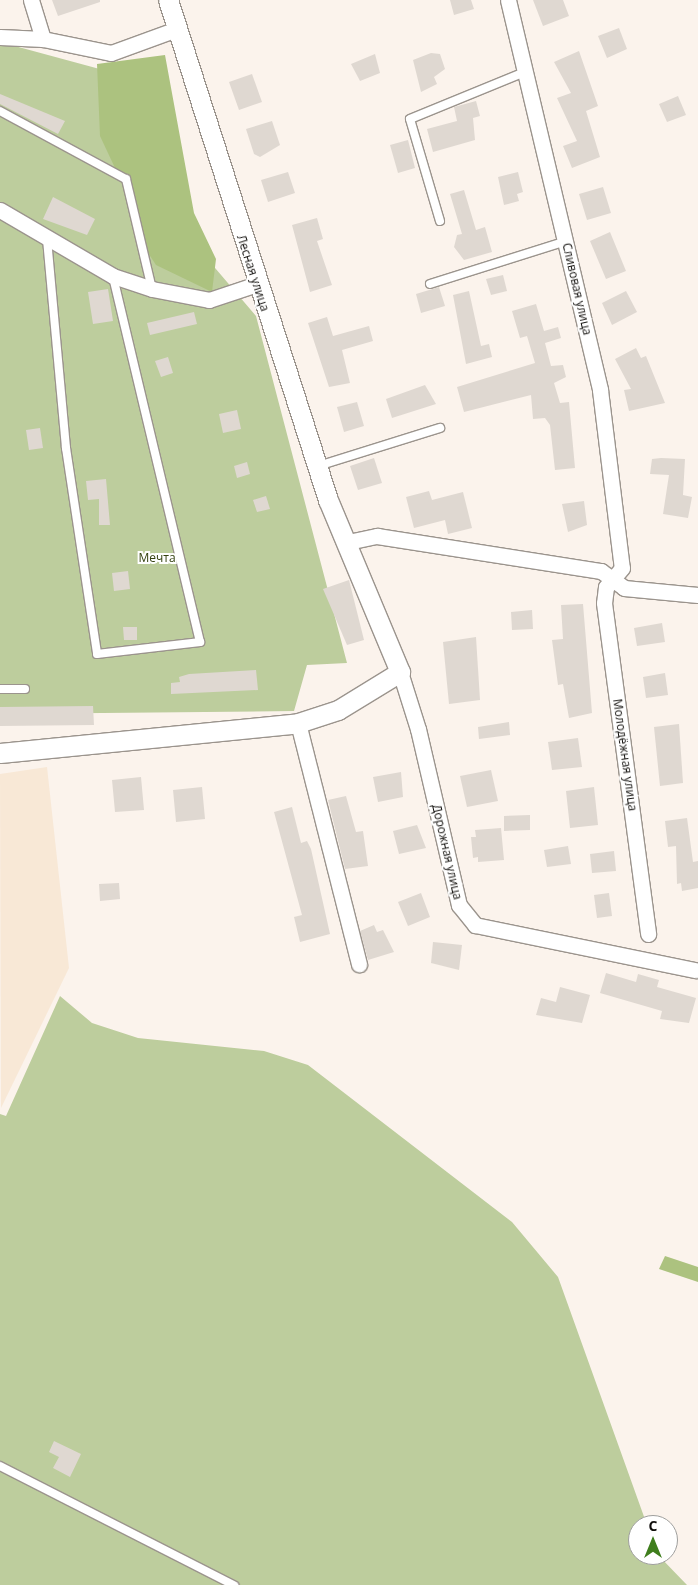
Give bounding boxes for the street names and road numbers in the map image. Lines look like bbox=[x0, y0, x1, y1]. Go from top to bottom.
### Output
street label: Лесная улица bbox=[234, 233, 272, 313]
street label: Сливовая улица bbox=[559, 242, 595, 336]
street label: Молодёжная улица bbox=[610, 698, 640, 812]
street label: Дорожная улица bbox=[429, 803, 465, 901]

